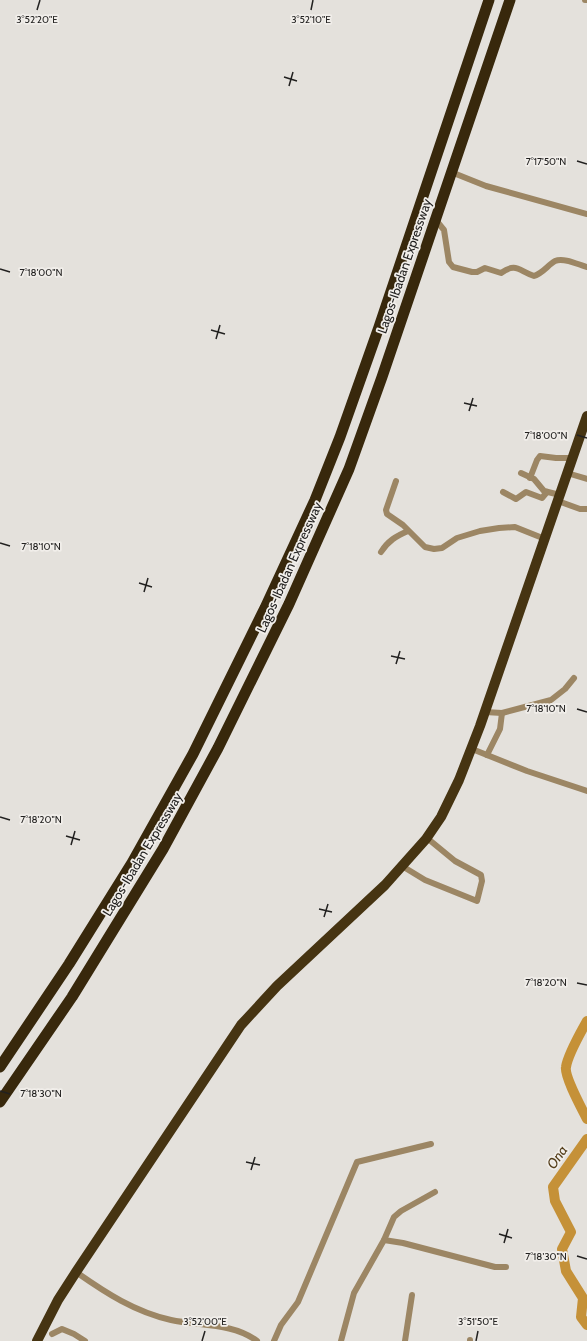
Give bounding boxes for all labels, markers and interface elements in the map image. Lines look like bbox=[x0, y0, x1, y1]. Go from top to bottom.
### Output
text: 3°52'20"E bbox=[16, 13, 58, 26]
text: 3°52'10"E bbox=[291, 13, 331, 26]
text: 7°17'50"N bbox=[526, 155, 566, 168]
street label: Lagos-Ibadan Expressway bbox=[373, 196, 435, 335]
text: 7°18'00"N bbox=[19, 266, 63, 279]
text: 7°18'00"N bbox=[524, 429, 568, 442]
street label: Lagos-Ibadan Expressway bbox=[253, 499, 325, 635]
text: 7°18'10"N bbox=[21, 540, 61, 553]
text: 7°18'10"N bbox=[526, 702, 566, 715]
street label: Lagos-Ibadan Expressway bbox=[99, 789, 186, 919]
text: 7°18'20"N bbox=[20, 813, 62, 826]
text: 7°18'20"N bbox=[525, 976, 567, 989]
text: 7°18'30"N bbox=[20, 1087, 62, 1100]
water label: Ona bbox=[543, 1142, 571, 1172]
text: 7°18'30"N bbox=[525, 1250, 567, 1263]
text: 3°52'00"E bbox=[183, 1315, 227, 1328]
text: 3°51'50"E bbox=[458, 1315, 498, 1328]

